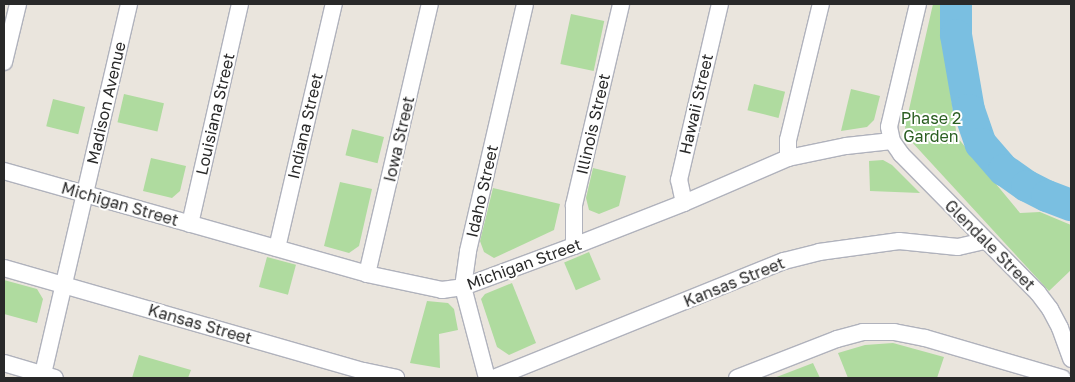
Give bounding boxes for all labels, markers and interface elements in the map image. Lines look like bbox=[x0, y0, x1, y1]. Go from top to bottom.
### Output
street label: Madison Avenue bbox=[83, 40, 129, 166]
street label: Louisiana Street bbox=[192, 51, 238, 177]
street label: Hawaii Street bbox=[675, 52, 717, 156]
street label: Indiana Street bbox=[283, 71, 327, 181]
street label: Illinois Street bbox=[572, 72, 614, 176]
street label: Iowa Street bbox=[380, 94, 418, 184]
park label: Phase 2 Garden bbox=[901, 108, 961, 146]
street label: Idaho Street bbox=[462, 143, 502, 239]
street label: Michigan Street bbox=[59, 178, 181, 230]
street label: Glendale Street bbox=[941, 196, 1039, 294]
street label: Michigan Street bbox=[464, 234, 584, 294]
street label: Kansas Street bbox=[681, 253, 787, 311]
street label: Kansas Street bbox=[146, 300, 254, 348]

